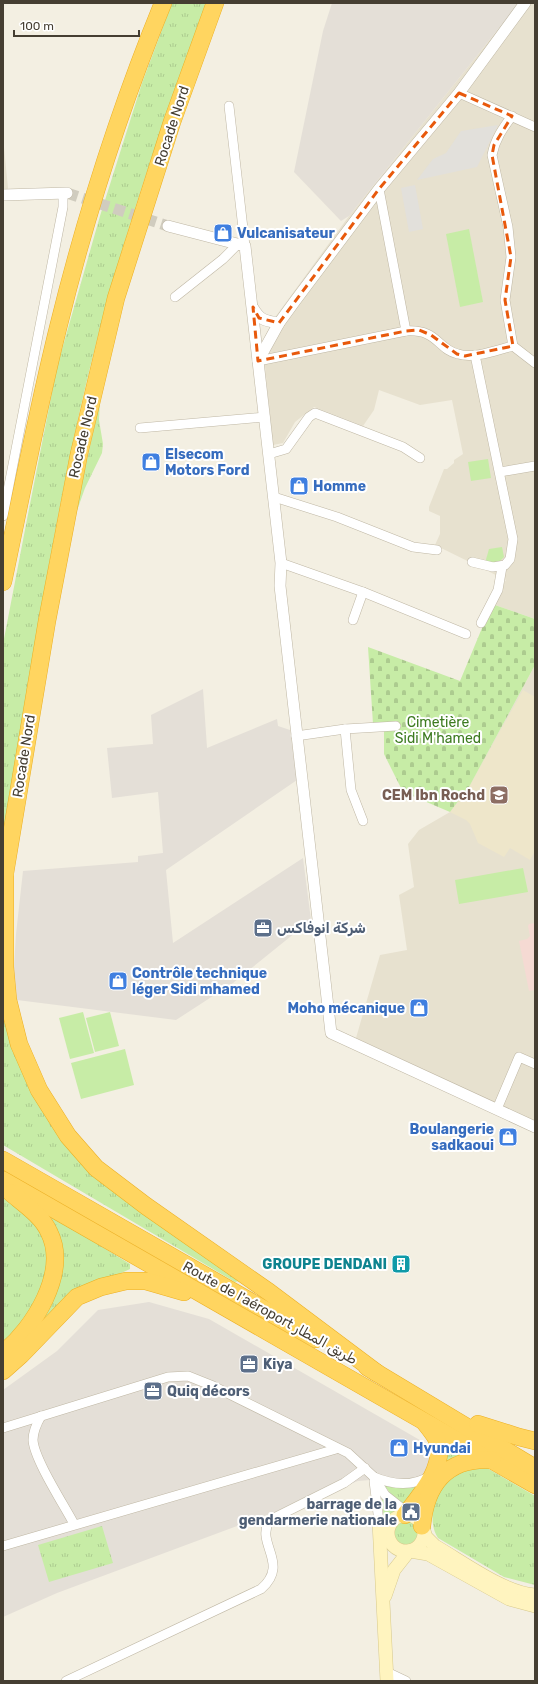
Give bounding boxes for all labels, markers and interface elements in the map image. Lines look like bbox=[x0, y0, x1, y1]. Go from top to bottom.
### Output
scale bar bbox=[14, 12, 139, 38]
text: 100 m bbox=[20, 19, 54, 33]
street label: Rocade Nord bbox=[151, 84, 193, 168]
shop icon: Vulcanisateur bbox=[212, 222, 234, 244]
place label: Vulcanisateur bbox=[237, 225, 336, 242]
street label: Rocade Nord bbox=[65, 394, 101, 480]
place label: Elsecom Motors Ford bbox=[165, 446, 250, 479]
shop icon: Elsecom Motors Ford bbox=[140, 451, 162, 473]
shop icon: Homme bbox=[288, 475, 310, 497]
place label: Homme bbox=[313, 478, 366, 495]
street label: Rocade Nord bbox=[9, 713, 39, 799]
park label: Cimetière Sidi M'hamed bbox=[395, 714, 481, 747]
school or university icon: CEM Ibn Rochd bbox=[488, 784, 510, 806]
place label: CEM Ibn Rochd bbox=[382, 787, 485, 804]
office icon: شركة انوفاكس bbox=[252, 917, 274, 939]
place label: شركة انوفاكس bbox=[277, 920, 366, 937]
place label: Contrôle technique léger Sidi mhamed bbox=[132, 965, 267, 998]
shop icon: Contrôle technique léger Sidi mhamed bbox=[107, 970, 129, 992]
shop icon: Moho mécanique bbox=[408, 997, 430, 1019]
place label: Moho mécanique bbox=[287, 1000, 405, 1017]
place label: Boulangerie sadkaoui bbox=[409, 1121, 494, 1154]
shop icon: Boulangerie sadkaoui bbox=[497, 1126, 519, 1148]
building icon: GROUPE DENDANI bbox=[390, 1253, 412, 1275]
place label: GROUPE DENDANI bbox=[262, 1256, 387, 1273]
street label: Route de l'aéroport طريق المطار bbox=[180, 1258, 360, 1368]
office icon: Kiya bbox=[238, 1353, 260, 1375]
place label: Kiya bbox=[263, 1356, 293, 1373]
office icon: Quiq décors bbox=[142, 1380, 164, 1402]
place label: Quiq décors bbox=[167, 1383, 250, 1400]
shop icon: Hyundai bbox=[388, 1437, 410, 1459]
place label: Hyundai bbox=[413, 1440, 471, 1457]
place label: barrage de la gendarmerie nationale bbox=[239, 1496, 397, 1529]
public building icon: barrage de la gendarmerie nationale bbox=[400, 1501, 422, 1523]

